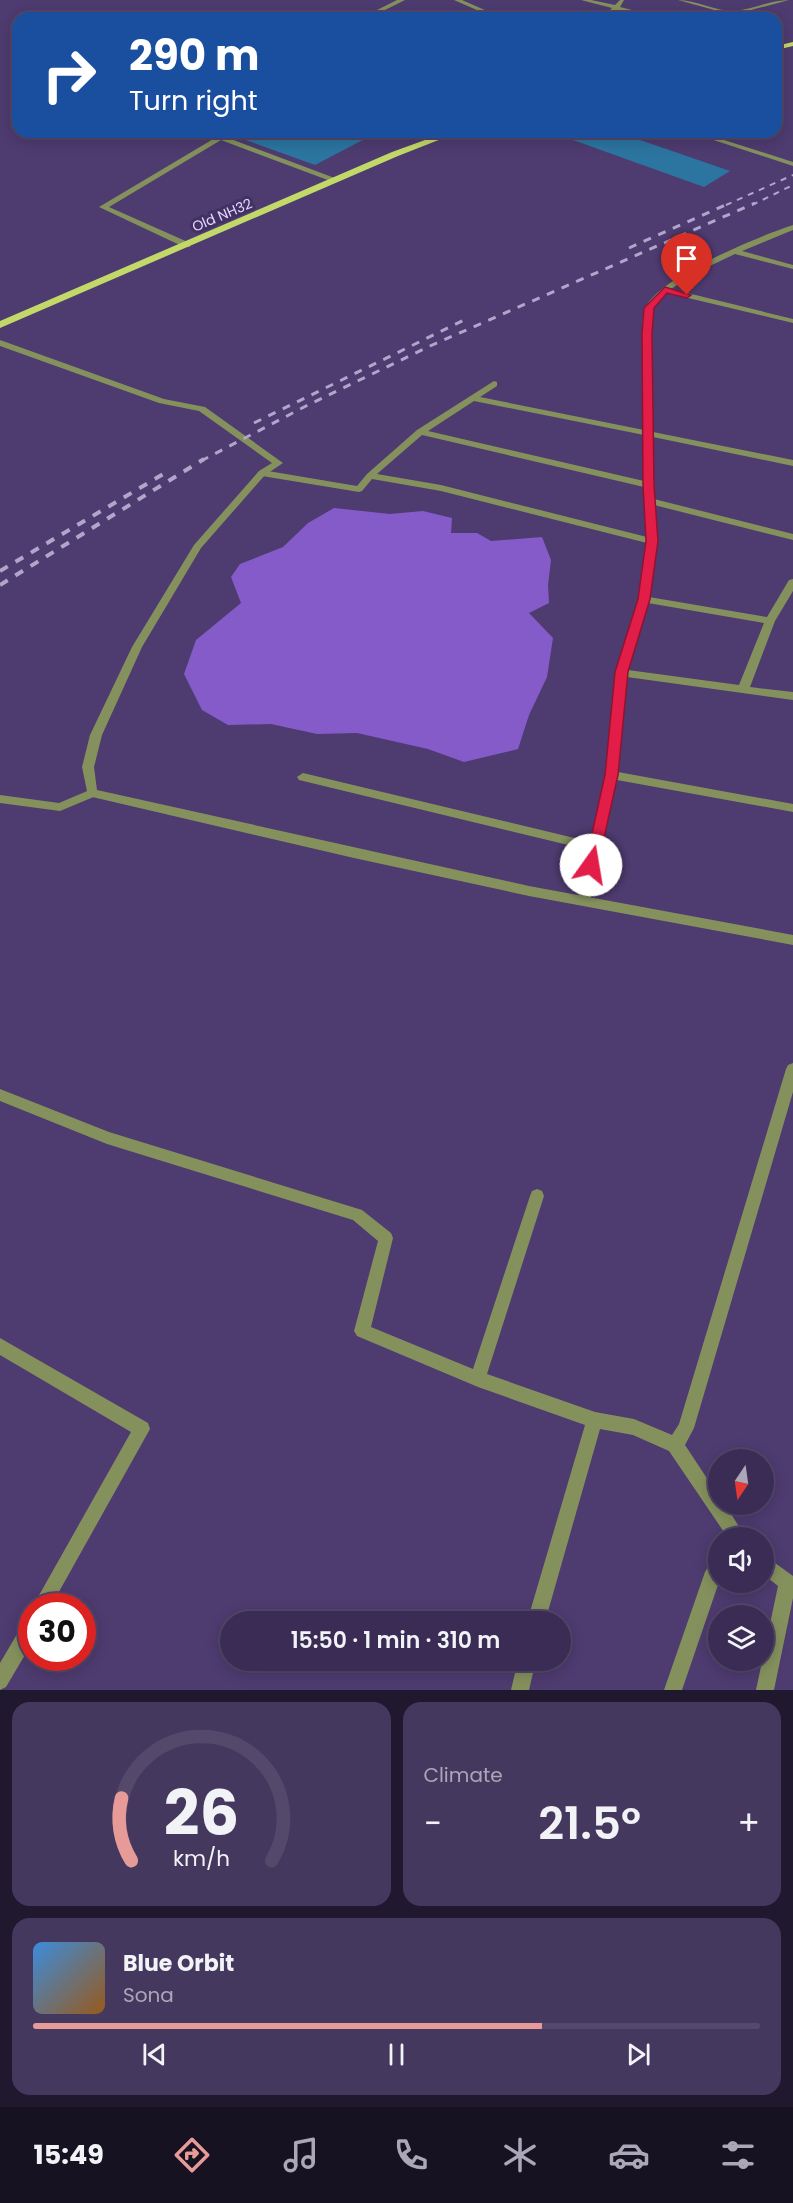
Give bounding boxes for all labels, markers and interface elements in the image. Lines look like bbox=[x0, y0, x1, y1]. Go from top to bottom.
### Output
text: 290 m bbox=[129, 26, 260, 85]
icon: right bbox=[30, 36, 108, 114]
text: Turn right bbox=[129, 82, 258, 119]
street label: Old NH32 bbox=[189, 193, 255, 237]
pin bbox=[661, 233, 712, 295]
icon: arrive bbox=[670, 242, 703, 275]
position arrow bbox=[559, 833, 623, 897]
north arrow bbox=[708, 1449, 774, 1515]
map controls bbox=[708, 1449, 774, 1671]
button: sound bbox=[708, 1527, 774, 1593]
speed limit sign: 30 bbox=[18, 1593, 96, 1671]
button: layers bbox=[708, 1605, 774, 1671]
text: 15:50 · 1 min · 310 m bbox=[291, 1625, 500, 1656]
text: Climate bbox=[424, 1761, 503, 1789]
text: 26 bbox=[164, 1769, 239, 1857]
text: 21.5° bbox=[538, 1792, 641, 1855]
text: − bbox=[424, 1800, 442, 1847]
text: + bbox=[737, 1800, 760, 1847]
text: km/h bbox=[173, 1843, 230, 1874]
text: Blue Orbit bbox=[123, 1948, 234, 1979]
text: Sona bbox=[123, 1981, 174, 2009]
icon: previous bbox=[138, 2038, 171, 2071]
icon: pause bbox=[380, 2038, 413, 2071]
icon: next bbox=[622, 2038, 655, 2071]
icon: directions bbox=[171, 2134, 213, 2176]
icon: music bbox=[280, 2134, 322, 2176]
icon: phone bbox=[390, 2134, 432, 2176]
icon: climate bbox=[499, 2134, 541, 2176]
icon: car bbox=[608, 2134, 650, 2176]
icon: filters bbox=[717, 2134, 759, 2176]
text: 15:49 bbox=[34, 2136, 104, 2173]

